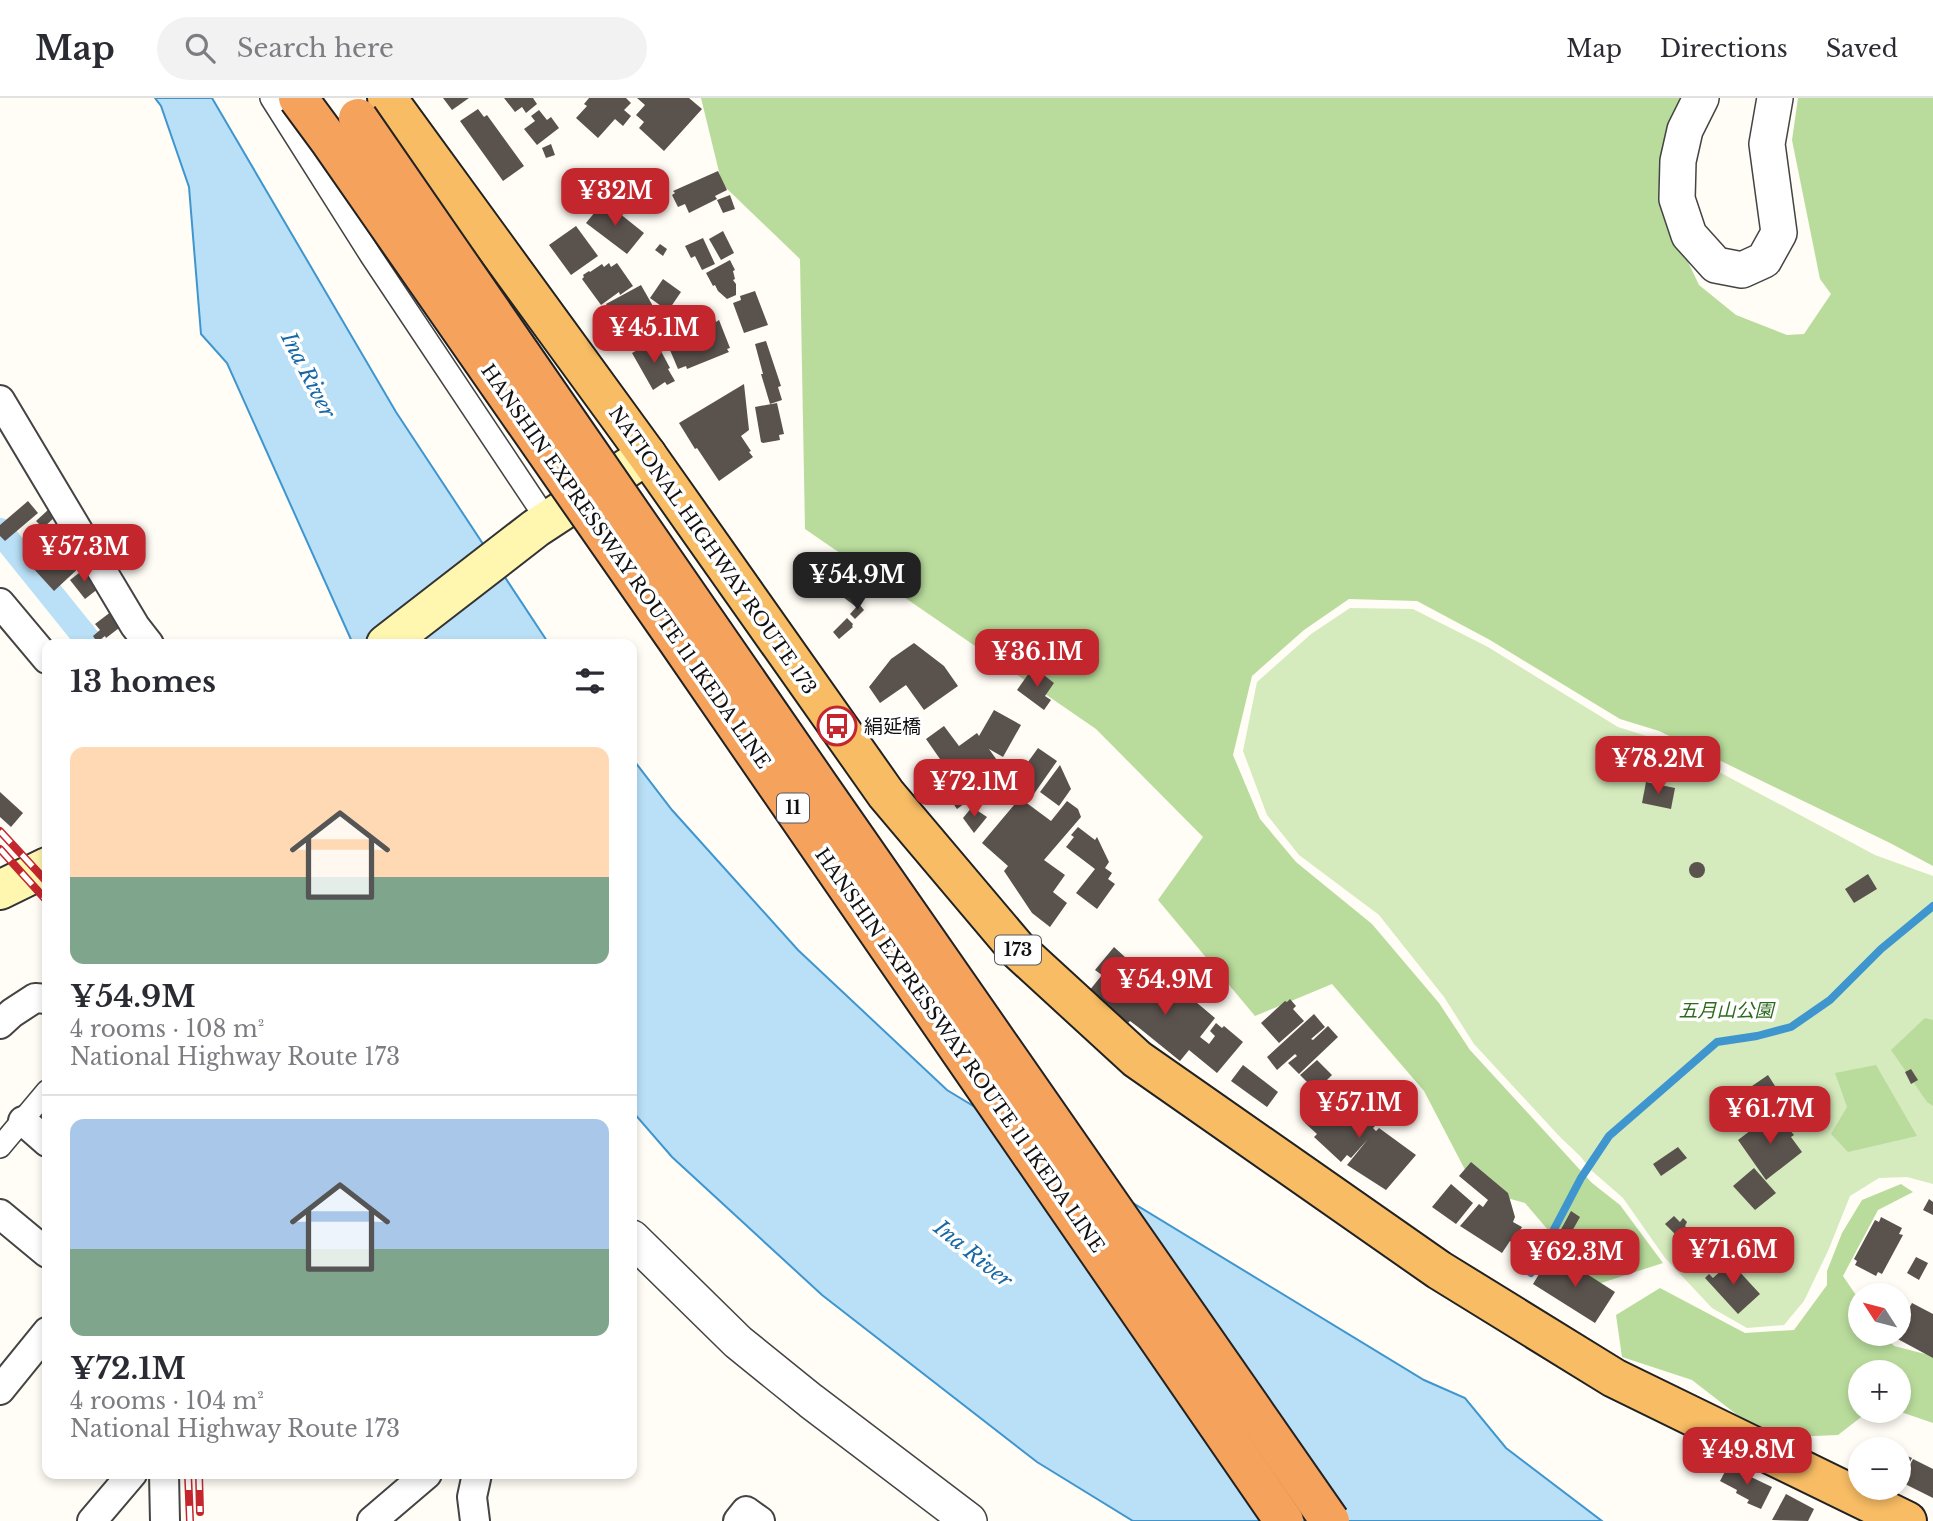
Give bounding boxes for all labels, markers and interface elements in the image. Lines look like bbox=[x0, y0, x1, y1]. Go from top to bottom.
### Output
search box bbox=[157, 17, 647, 80]
text: Map bbox=[35, 28, 115, 69]
icon: search bbox=[181, 29, 219, 67]
text: Search here bbox=[237, 32, 394, 64]
text: Map bbox=[1566, 34, 1622, 63]
text: Directions bbox=[1660, 34, 1788, 63]
text: Saved bbox=[1826, 34, 1898, 63]
pin: ¥32M bbox=[574, 169, 656, 228]
text: ¥32M bbox=[577, 177, 653, 205]
pin: ¥45.1M bbox=[597, 306, 711, 365]
text: ¥45.1M bbox=[609, 314, 699, 342]
water label: Ina River bbox=[275, 327, 341, 423]
street label: HANSHIN EXPRESSWAY ROUTE 11 IKEDA LINE bbox=[476, 360, 775, 773]
street label: NATIONAL HIGHWAY ROUTE 173 bbox=[604, 402, 821, 699]
pin: ¥57.3M bbox=[27, 524, 141, 584]
text: ¥57.3M bbox=[39, 533, 129, 561]
pin: ¥54.9M bbox=[800, 552, 914, 612]
text: ¥54.9M bbox=[809, 561, 905, 589]
pin: ¥36.1M bbox=[980, 630, 1094, 689]
text: ¥36.1M bbox=[991, 638, 1083, 666]
icon: filters bbox=[571, 662, 609, 700]
text: 13 homes bbox=[70, 663, 216, 700]
bus stop icon: 絹延橋 bbox=[816, 705, 858, 747]
place label: 絹延橋 bbox=[864, 715, 921, 738]
pin: ¥78.2M bbox=[1601, 736, 1715, 796]
text: ¥78.2M bbox=[1611, 745, 1705, 773]
pin: ¥72.1M bbox=[917, 760, 1031, 819]
text: ¥72.1M bbox=[930, 768, 1018, 796]
icon: home bbox=[277, 792, 403, 918]
road number: 11 bbox=[777, 794, 809, 822]
street label: HANSHIN EXPRESSWAY ROUTE 11 IKEDA LINE bbox=[810, 844, 1109, 1257]
road number: 173 bbox=[995, 936, 1041, 964]
pin: ¥54.9M bbox=[1108, 958, 1222, 1017]
text: ¥54.9M bbox=[1117, 966, 1213, 994]
text: ¥54.9M bbox=[70, 978, 196, 1015]
park label: 五月山公園 bbox=[1678, 999, 1776, 1022]
text: 4 rooms · 108 m² bbox=[70, 1015, 264, 1043]
text: National Highway Route 173 bbox=[70, 1043, 400, 1071]
pin: ¥57.1M bbox=[1302, 1080, 1416, 1140]
pin: ¥61.7M bbox=[1713, 1086, 1827, 1146]
text: ¥57.1M bbox=[1316, 1089, 1402, 1117]
text: ¥61.7M bbox=[1725, 1095, 1815, 1123]
icon: home bbox=[277, 1164, 403, 1290]
water label: Ina River bbox=[928, 1214, 1018, 1294]
pin: ¥71.6M bbox=[1676, 1228, 1790, 1287]
pin: ¥62.3M bbox=[1518, 1230, 1632, 1289]
text: ¥71.6M bbox=[1688, 1236, 1778, 1264]
text: ¥62.3M bbox=[1526, 1238, 1624, 1266]
north arrow bbox=[1848, 1283, 1911, 1346]
map controls bbox=[1848, 1283, 1911, 1500]
text: ¥72.1M bbox=[70, 1350, 186, 1387]
button: + bbox=[1848, 1360, 1911, 1423]
text: 4 rooms · 104 m² bbox=[70, 1387, 264, 1415]
text: National Highway Route 173 bbox=[70, 1415, 400, 1443]
pin: ¥49.8M bbox=[1690, 1428, 1804, 1487]
text: ¥49.8M bbox=[1699, 1436, 1795, 1464]
button: − bbox=[1848, 1437, 1911, 1500]

